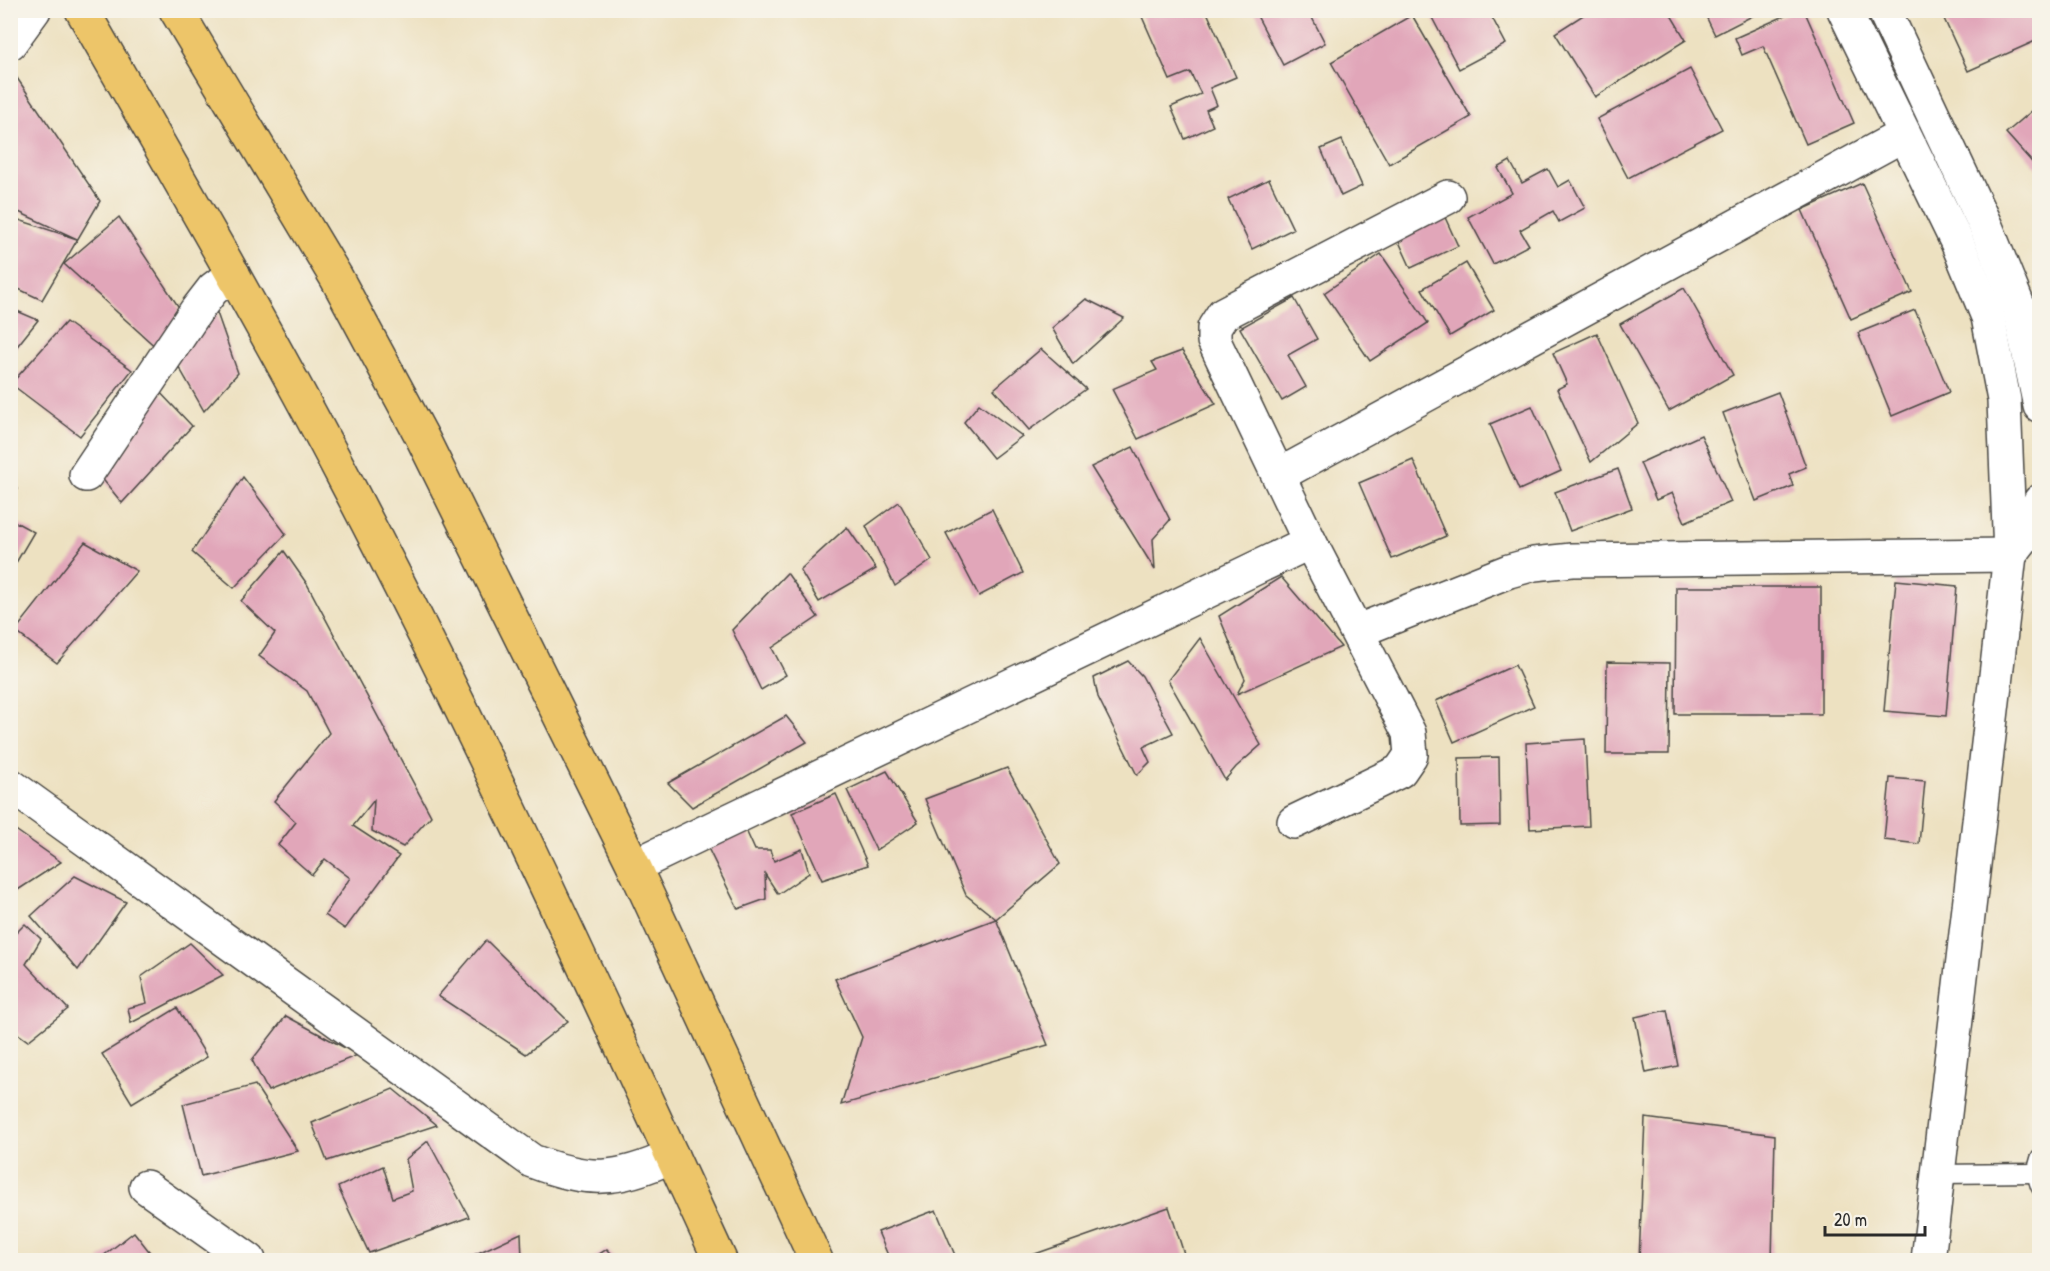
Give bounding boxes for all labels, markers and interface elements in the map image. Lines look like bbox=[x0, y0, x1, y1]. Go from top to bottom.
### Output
scale bar bbox=[1825, 1199, 1926, 1237]
text: 20 m bbox=[1834, 1207, 1867, 1232]

